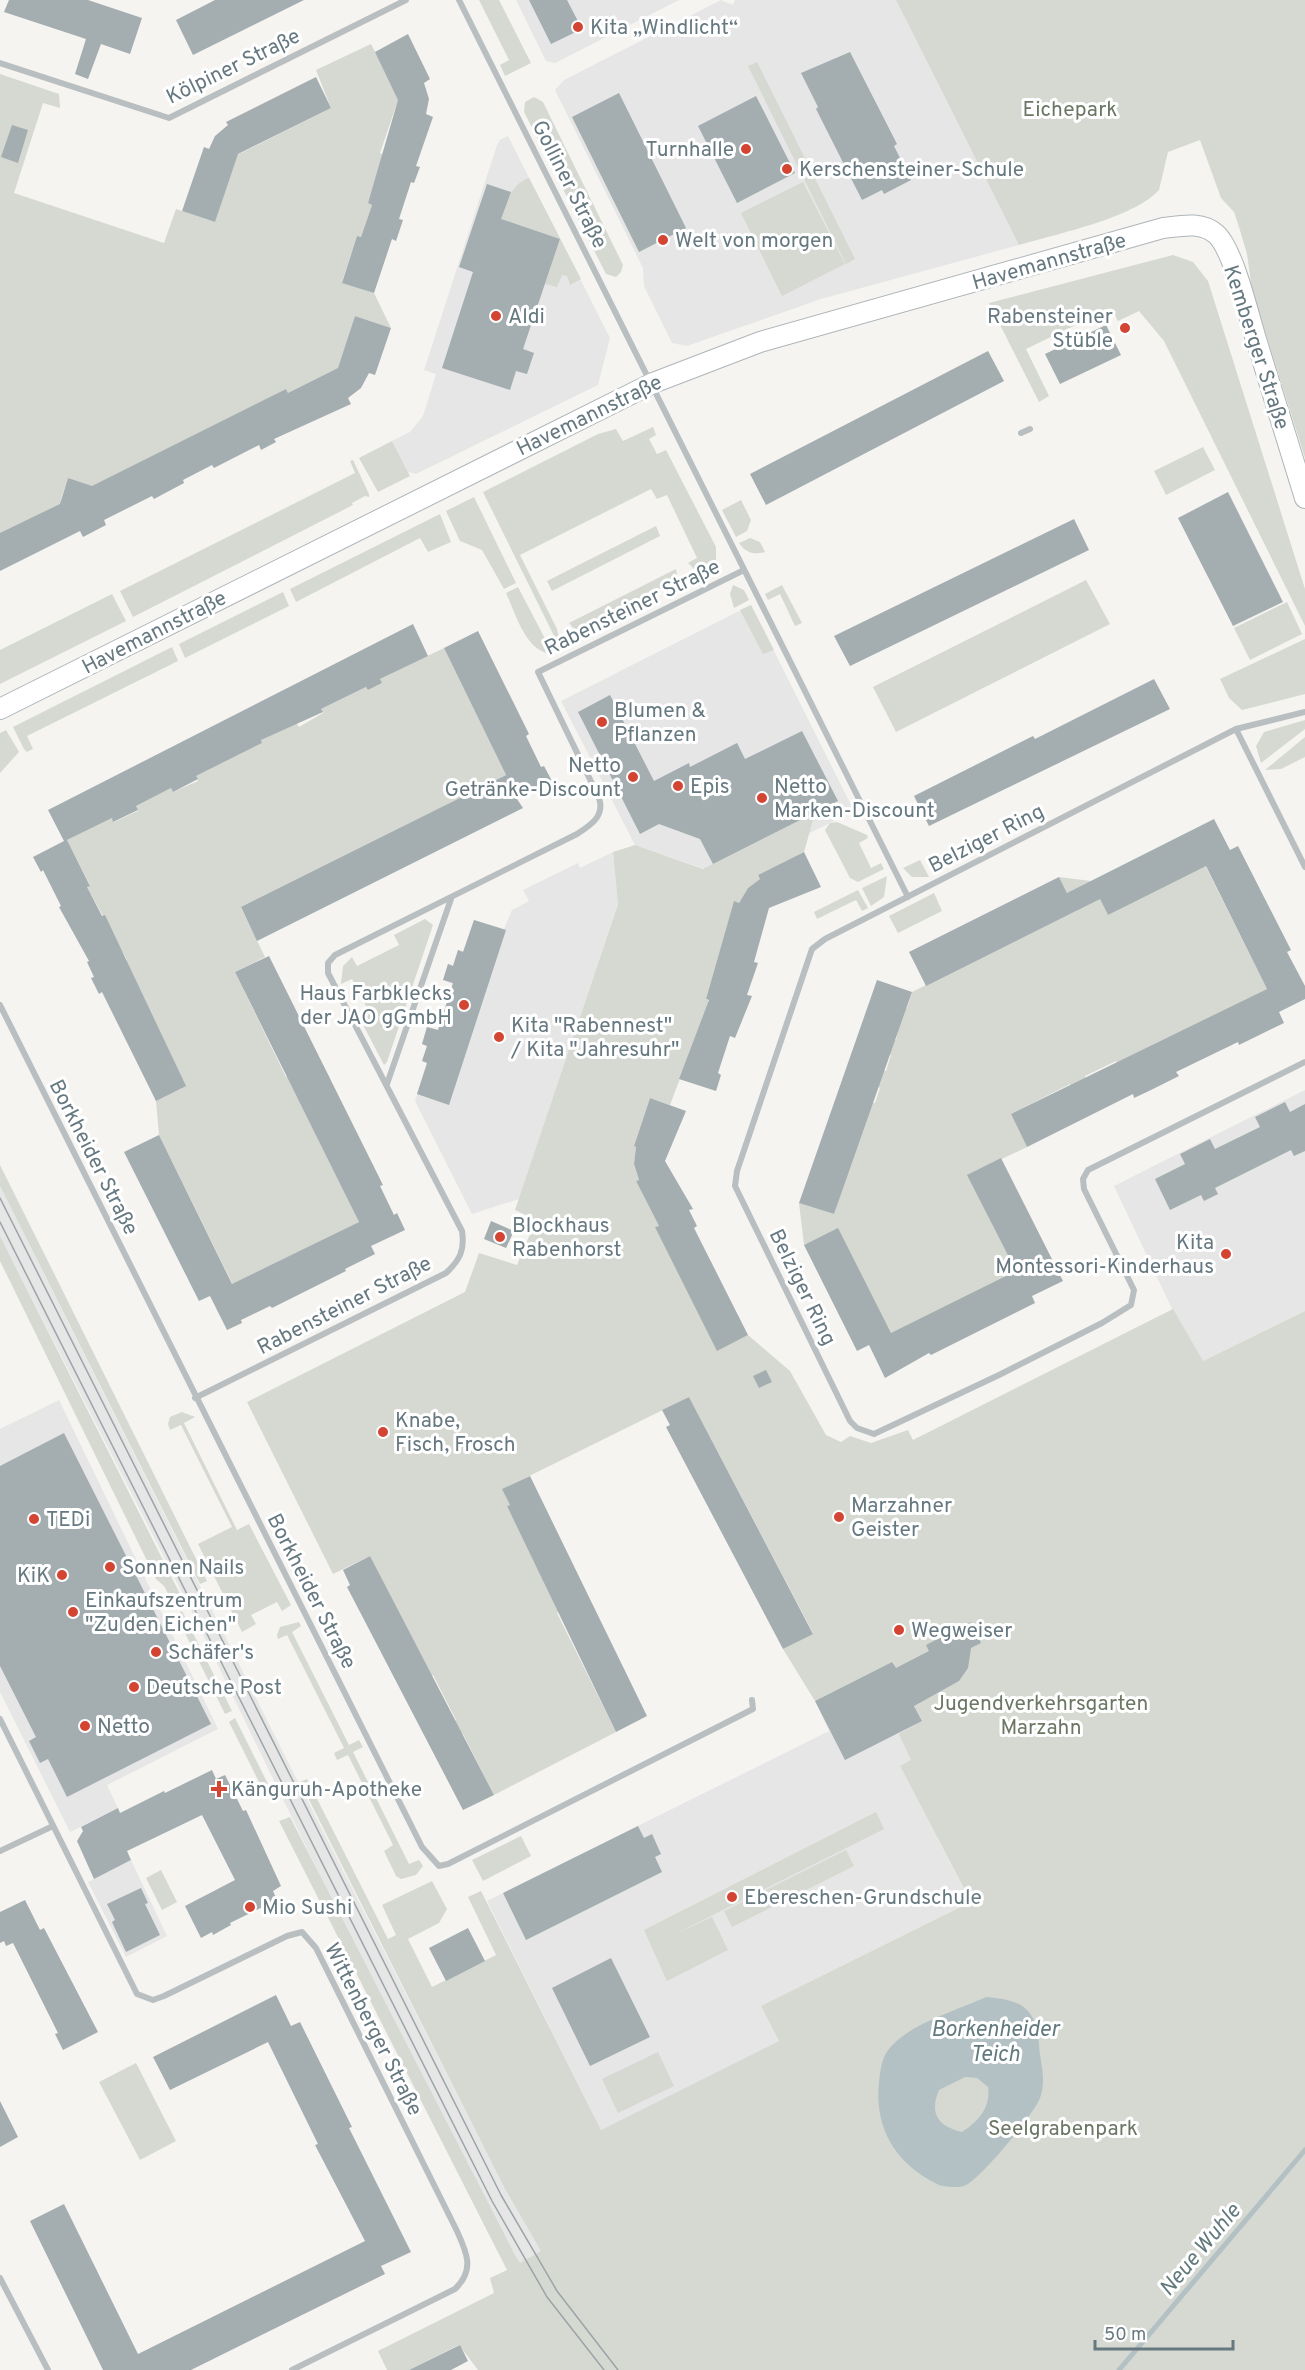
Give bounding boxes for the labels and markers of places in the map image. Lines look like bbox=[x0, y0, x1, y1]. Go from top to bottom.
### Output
place label: Kita „Windlicht“ bbox=[590, 15, 738, 42]
marker: Kita „Windlicht“ bbox=[571, 20, 585, 34]
place label: Turnhalle bbox=[645, 137, 734, 164]
marker: Turnhalle bbox=[739, 142, 753, 156]
place label: Kerschensteiner-Schule bbox=[799, 157, 1024, 184]
marker: Kerschensteiner-Schule bbox=[780, 162, 794, 176]
place label: Welt von morgen bbox=[675, 228, 833, 255]
marker: Welt von morgen bbox=[656, 233, 670, 247]
place label: Aldi bbox=[508, 304, 545, 331]
place label: Rabensteiner Stüble bbox=[987, 304, 1113, 355]
marker: Aldi bbox=[489, 309, 503, 323]
marker: Rabensteiner Stüble bbox=[1118, 321, 1132, 335]
place label: Blumen & Pflanzen bbox=[614, 698, 706, 749]
marker: Blumen & Pflanzen bbox=[595, 715, 609, 729]
place label: Netto Getränke-Discount bbox=[444, 753, 621, 804]
marker: Netto Getränke-Discount bbox=[626, 770, 640, 784]
place label: Epis bbox=[690, 774, 730, 801]
place label: Netto Marken-Discount bbox=[774, 774, 935, 825]
marker: Epis bbox=[671, 779, 685, 793]
marker: Netto Marken-Discount bbox=[755, 791, 769, 805]
place label: Haus Farbklecks der JAO gGmbH bbox=[300, 981, 452, 1032]
marker: Haus Farbklecks der JAO gGmbH bbox=[457, 998, 471, 1012]
place label: Kita "Rabennest" / Kita "Jahresuhr" bbox=[510, 1013, 679, 1064]
marker: Kita "Rabennest" / Kita "Jahresuhr" bbox=[492, 1030, 506, 1044]
place label: Blockhaus Rabenhorst bbox=[512, 1213, 622, 1264]
marker: Blockhaus Rabenhorst bbox=[493, 1230, 507, 1244]
place label: Kita Montessori-Kinderhaus bbox=[995, 1230, 1214, 1281]
marker: Kita Montessori-Kinderhaus bbox=[1219, 1247, 1233, 1261]
place label: Knabe, Fisch, Frosch bbox=[395, 1408, 516, 1459]
marker: Knabe, Fisch, Frosch bbox=[376, 1425, 390, 1439]
place label: Marzahner Geister bbox=[851, 1493, 952, 1544]
place label: TEDi bbox=[46, 1507, 90, 1534]
marker: Marzahner Geister bbox=[832, 1510, 846, 1524]
marker: TEDi bbox=[27, 1512, 41, 1526]
place label: Sonnen Nails bbox=[122, 1555, 244, 1582]
marker: Sonnen Nails bbox=[103, 1560, 117, 1574]
place label: KiK bbox=[17, 1563, 50, 1590]
marker: KiK bbox=[55, 1568, 69, 1582]
place label: Einkaufszentrum "Zu den Eichen" bbox=[85, 1588, 243, 1639]
marker: Einkaufszentrum "Zu den Eichen" bbox=[66, 1605, 80, 1619]
place label: Wegweiser bbox=[911, 1618, 1012, 1645]
marker: Wegweiser bbox=[892, 1623, 906, 1637]
place label: Schäfer's bbox=[168, 1640, 254, 1667]
marker: Schäfer's bbox=[149, 1645, 163, 1659]
place label: Deutsche Post bbox=[146, 1675, 282, 1702]
marker: Deutsche Post bbox=[127, 1680, 141, 1694]
place label: Netto bbox=[97, 1714, 150, 1741]
marker: Netto bbox=[78, 1719, 92, 1733]
place label: Känguruh-Apotheke bbox=[231, 1777, 422, 1804]
marker: Känguruh-Apotheke bbox=[212, 1782, 226, 1796]
place label: Ebereschen-Grundschule bbox=[744, 1885, 982, 1912]
marker: Ebereschen-Grundschule bbox=[725, 1890, 739, 1904]
place label: Mio Sushi bbox=[262, 1895, 352, 1922]
marker: Mio Sushi bbox=[243, 1900, 257, 1914]

